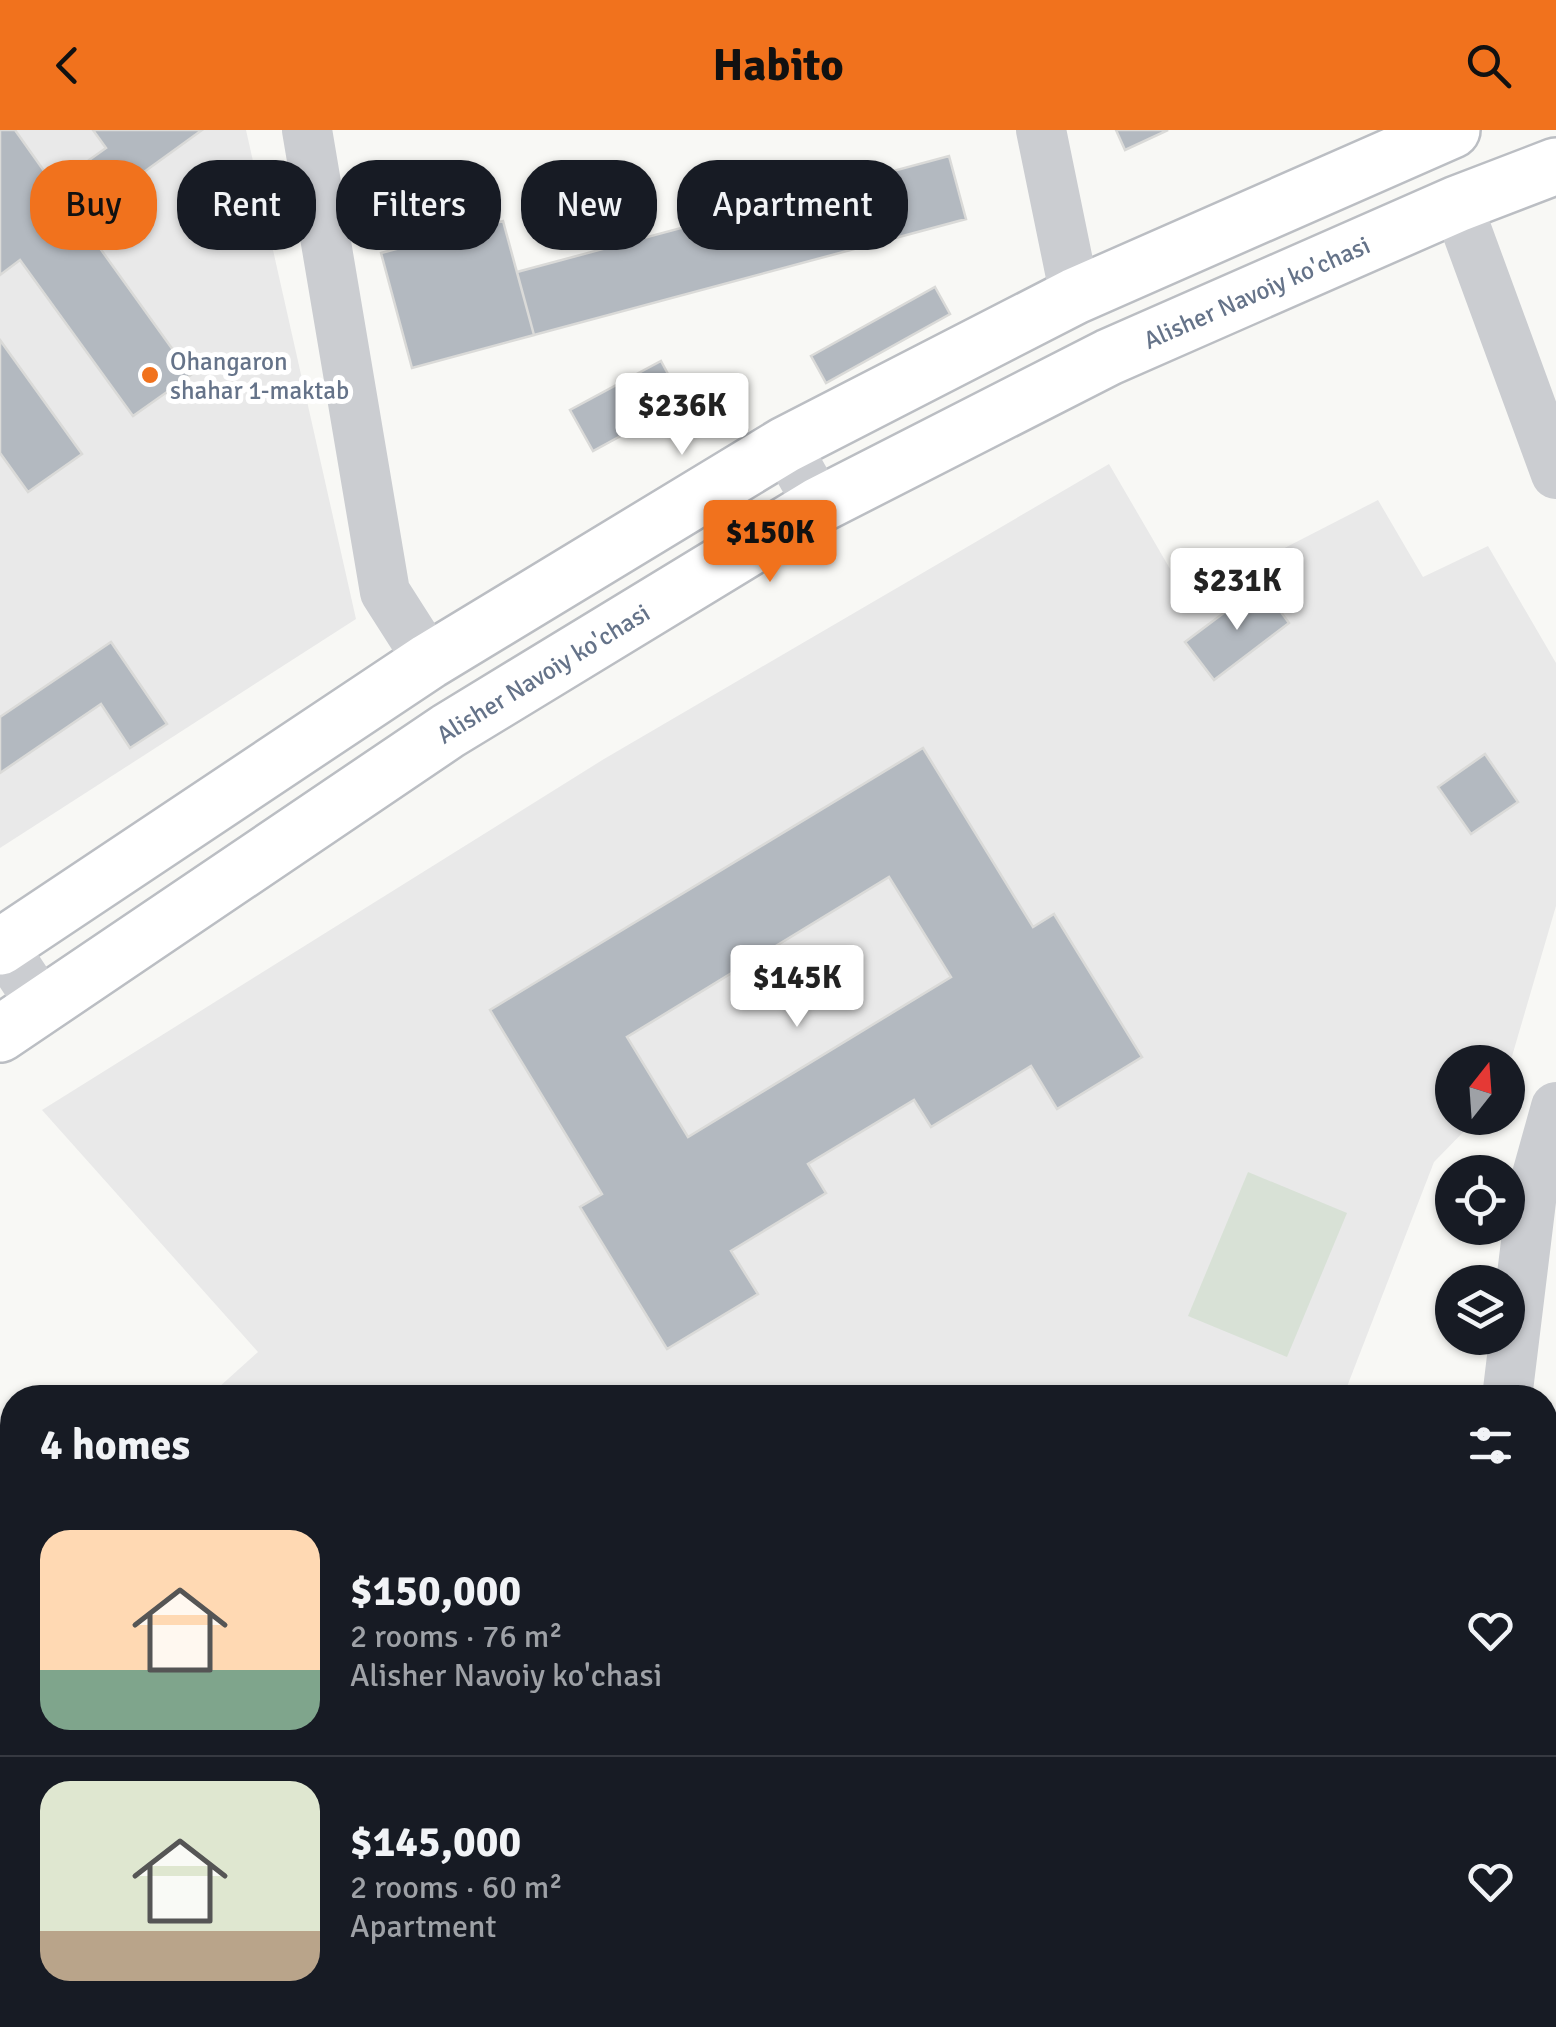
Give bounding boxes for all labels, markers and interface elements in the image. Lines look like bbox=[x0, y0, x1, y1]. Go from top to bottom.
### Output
icon: back bbox=[40, 38, 95, 93]
text: Habito bbox=[712, 38, 844, 93]
icon: search bbox=[1461, 38, 1516, 93]
chip: Buy bbox=[30, 160, 157, 250]
chip: Rent bbox=[177, 160, 316, 250]
chip: Filters bbox=[336, 160, 501, 250]
chip: New bbox=[521, 160, 657, 250]
chip: Apartment bbox=[677, 160, 908, 250]
street label: Alisher Navoiy ko'chasi bbox=[1139, 229, 1375, 356]
place label: Ohangaron shahar 1-maktab bbox=[170, 346, 349, 406]
marker: Ohangaron shahar 1-maktab bbox=[139, 364, 161, 386]
pin: $236K bbox=[612, 373, 752, 458]
text: $236K bbox=[638, 386, 726, 425]
pin: $150K bbox=[700, 500, 840, 585]
text: $150K bbox=[726, 513, 814, 552]
pin: $231K bbox=[1167, 548, 1307, 633]
text: $231K bbox=[1193, 561, 1281, 600]
street label: Alisher Navoiy ko'chasi bbox=[431, 597, 655, 750]
pin: $145K bbox=[727, 945, 867, 1030]
text: $145K bbox=[753, 958, 841, 997]
north arrow bbox=[1435, 1045, 1525, 1135]
map controls bbox=[1435, 1045, 1525, 1355]
button: locate bbox=[1435, 1155, 1525, 1245]
button: layers bbox=[1435, 1265, 1525, 1355]
icon: filters bbox=[1463, 1418, 1518, 1473]
text: 4 homes bbox=[40, 1420, 190, 1471]
text: $150,000 bbox=[350, 1566, 521, 1617]
icon: home bbox=[120, 1570, 240, 1690]
icon: heart bbox=[1463, 1603, 1518, 1658]
text: 2 rooms · 76 m² bbox=[350, 1617, 563, 1656]
text: Alisher Navoiy ko'chasi bbox=[350, 1656, 662, 1695]
text: $145,000 bbox=[350, 1817, 521, 1868]
icon: home bbox=[120, 1821, 240, 1941]
icon: heart bbox=[1463, 1854, 1518, 1909]
text: 2 rooms · 60 m² bbox=[350, 1868, 563, 1907]
text: Apartment bbox=[350, 1907, 497, 1946]

